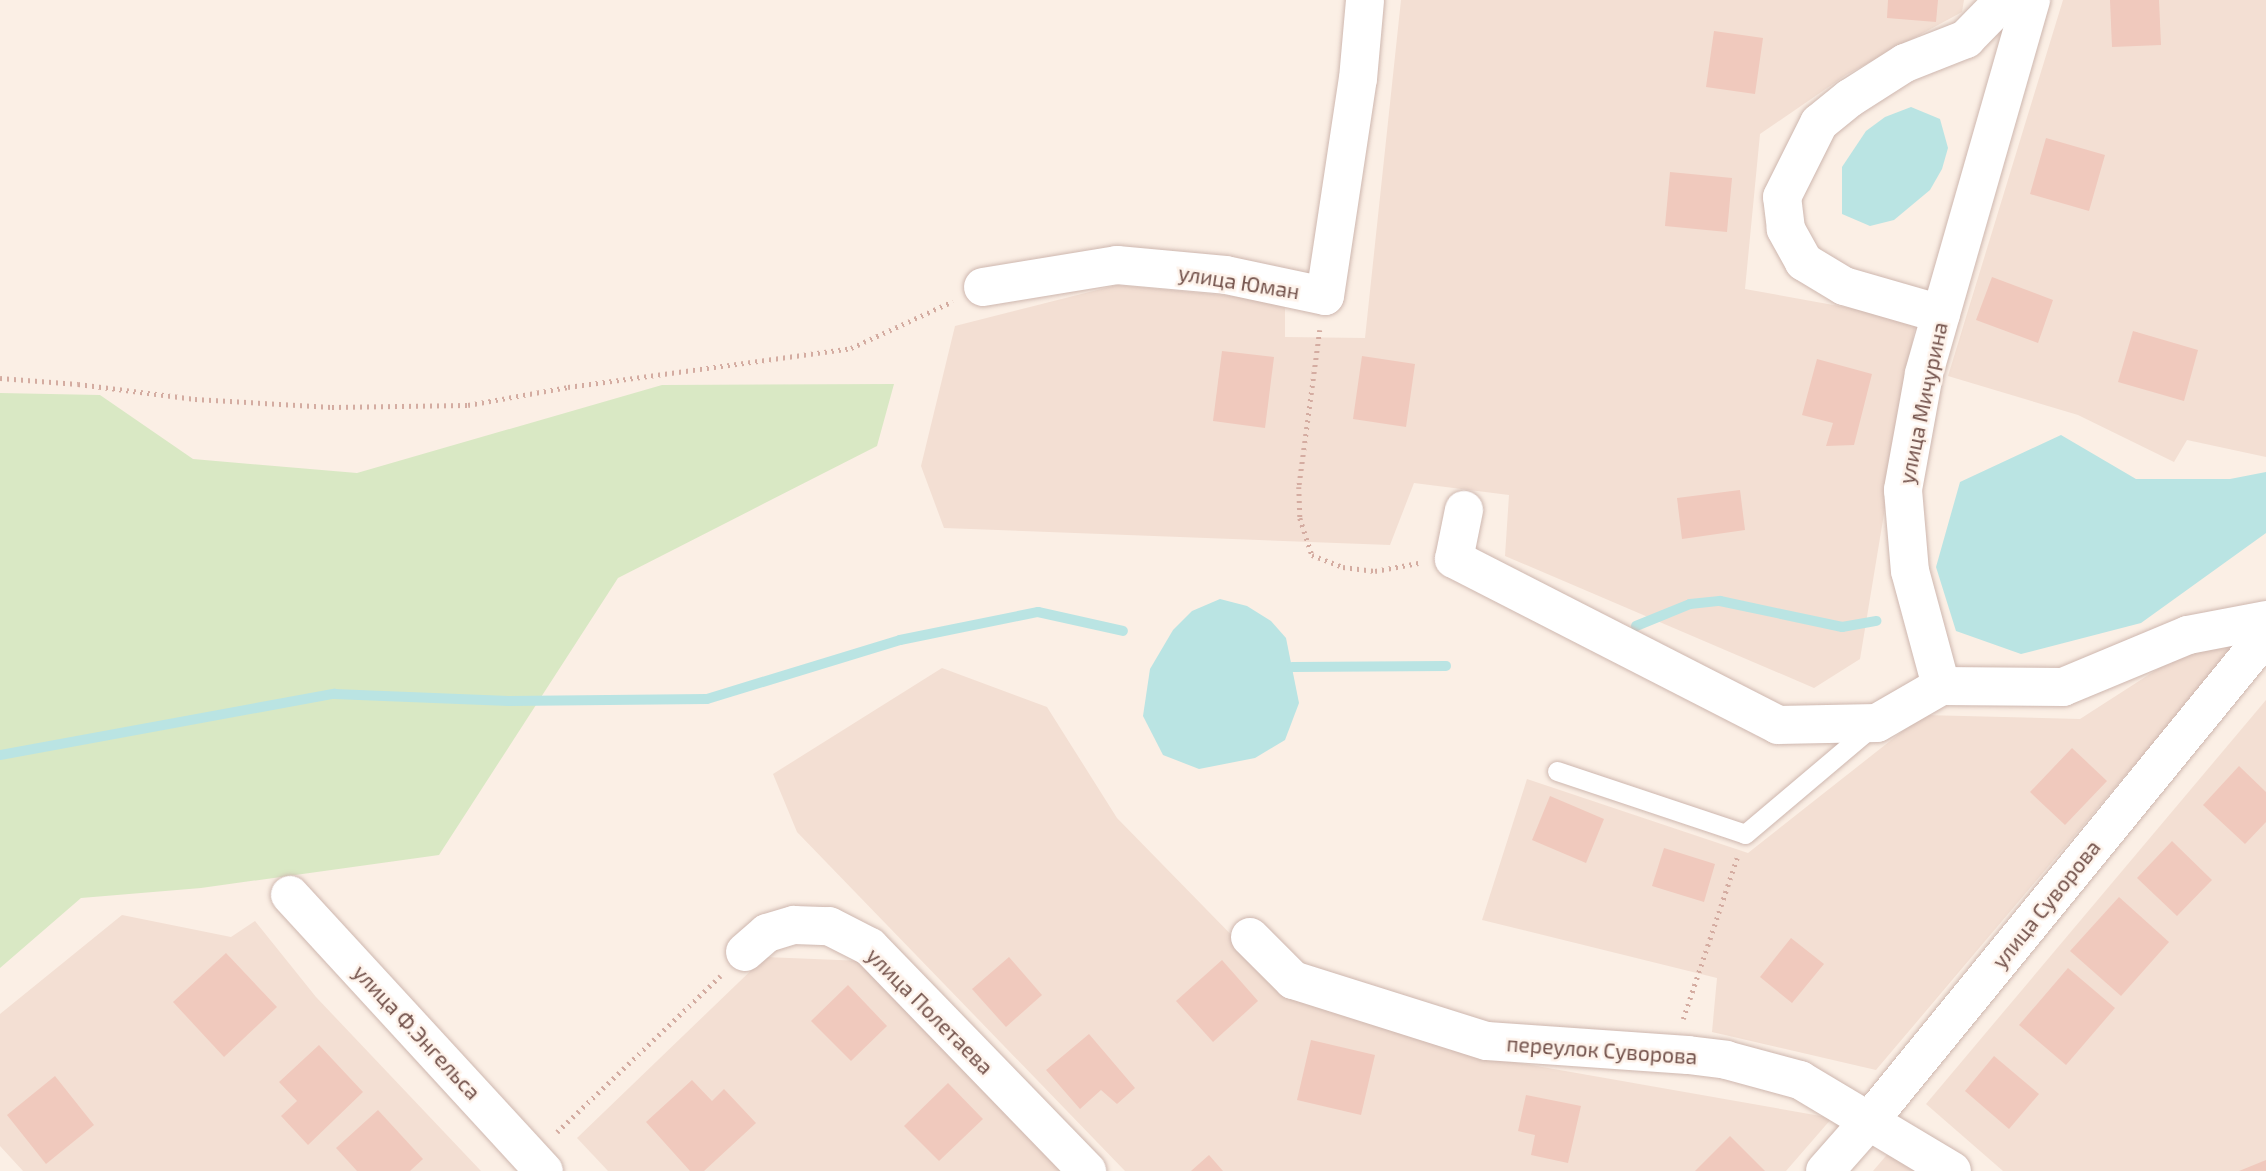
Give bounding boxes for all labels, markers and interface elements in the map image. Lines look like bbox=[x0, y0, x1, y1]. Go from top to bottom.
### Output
street label: улица Юман bbox=[1177, 260, 1301, 304]
street label: улица Мичурина bbox=[1894, 320, 1952, 486]
street label: улица Суворова bbox=[1987, 835, 2105, 973]
street label: улица Полетаева bbox=[862, 943, 998, 1079]
street label: улица Ф.Энгельса bbox=[348, 959, 486, 1105]
street label: переулок Суворова bbox=[1506, 1031, 1698, 1069]

